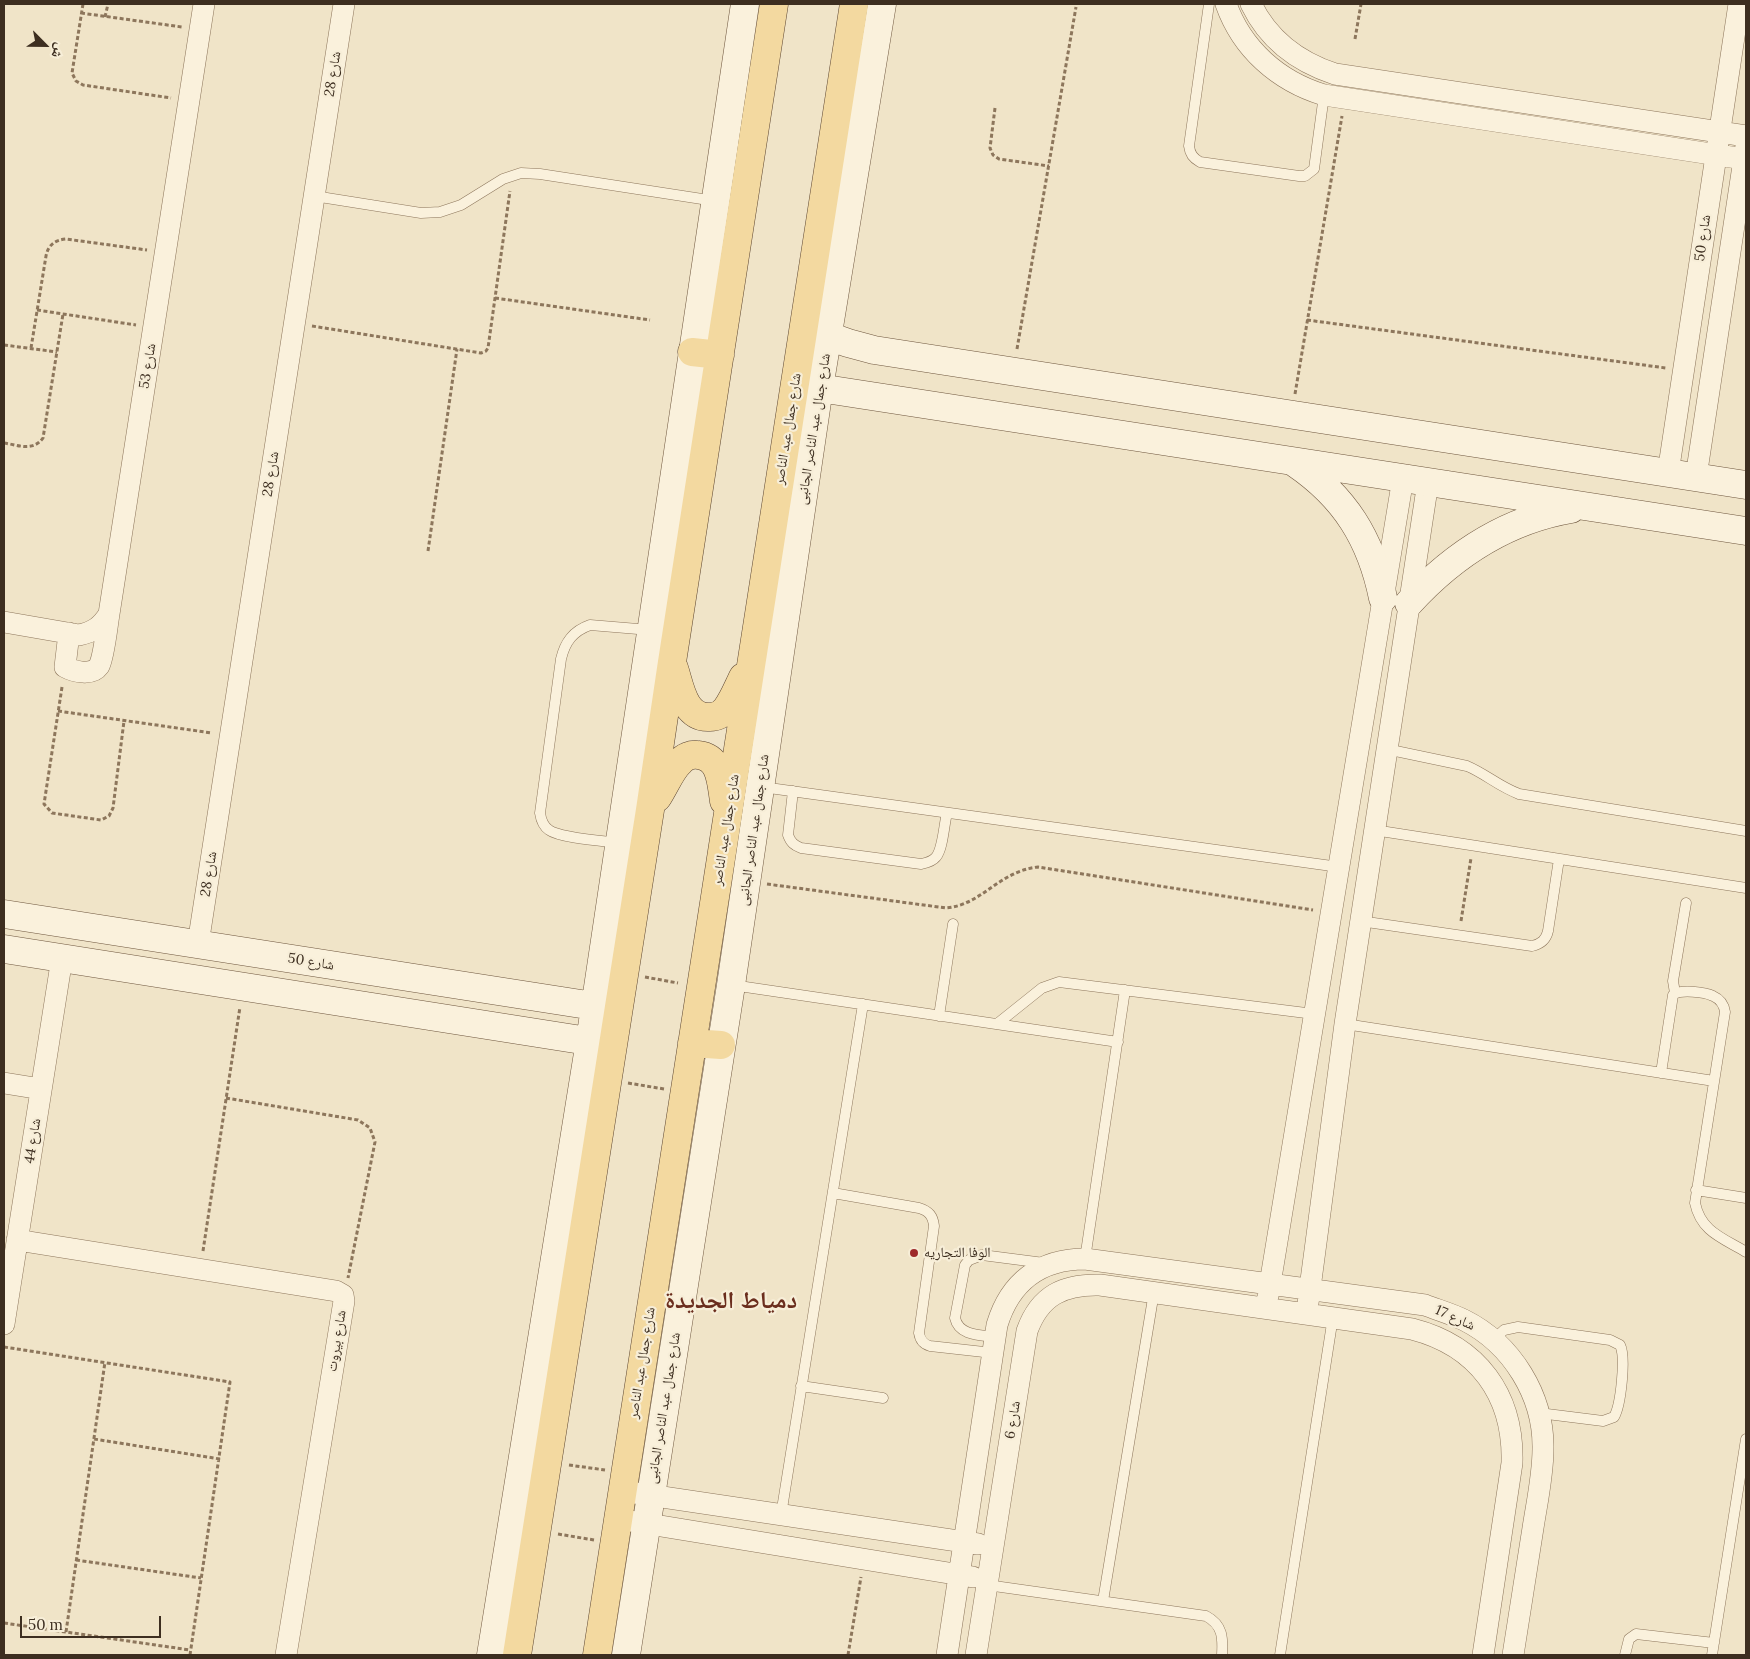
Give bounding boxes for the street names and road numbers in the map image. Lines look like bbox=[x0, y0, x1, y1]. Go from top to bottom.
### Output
street label: شارع 28 bbox=[321, 50, 345, 98]
street label: شارع 50 bbox=[1691, 214, 1715, 262]
street label: شارع 53 bbox=[136, 342, 160, 390]
street label: شارع جمال عبد الناصر الجانبى bbox=[794, 352, 834, 506]
street label: شارع جمال عبد الناصر bbox=[771, 372, 805, 486]
street label: شارع 28 bbox=[259, 450, 283, 498]
street label: شارع جمال عبد الناصر الجانبى bbox=[735, 753, 773, 907]
street label: شارع جمال عبد الناصر bbox=[709, 773, 743, 887]
street label: شارع 28 bbox=[197, 850, 221, 898]
street label: شارع 50 bbox=[287, 950, 335, 974]
street label: شارع 44 bbox=[21, 1117, 45, 1165]
street label: شارع 17 bbox=[1432, 1302, 1478, 1334]
street label: شارع جمال عبد الناصر bbox=[625, 1306, 659, 1420]
street label: شارع بيروت bbox=[324, 1309, 350, 1373]
street label: شارع جمال عبد الناصر الجانبى bbox=[644, 1331, 684, 1485]
street label: شارع 6 bbox=[1002, 1400, 1024, 1440]

